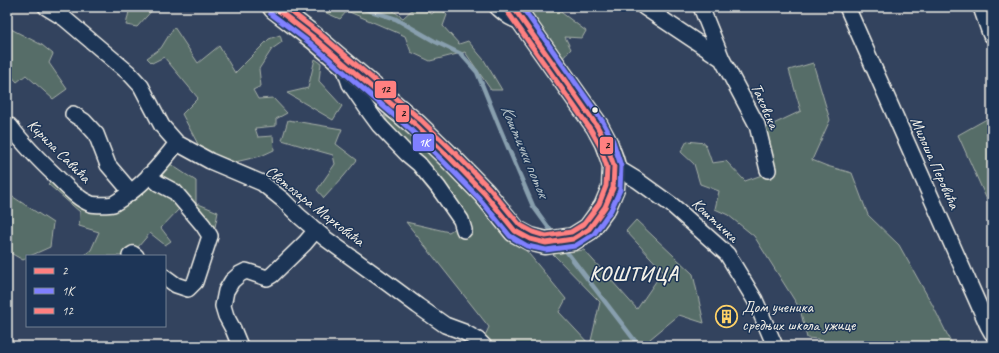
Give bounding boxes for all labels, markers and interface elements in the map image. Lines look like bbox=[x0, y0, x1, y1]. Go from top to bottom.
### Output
line badge: 12 bbox=[374, 80, 397, 99]
street label: Таковска bbox=[746, 80, 784, 133]
text: 12 bbox=[380, 82, 391, 96]
water label: Коштички поток bbox=[496, 102, 555, 204]
line badge: 2 bbox=[395, 104, 410, 123]
unlabelled marker bbox=[590, 105, 600, 115]
text: 2 bbox=[401, 106, 407, 120]
street label: Милоша Перовића bbox=[906, 114, 965, 213]
street label: Кирила Савића bbox=[23, 115, 96, 188]
line badge: 1K bbox=[412, 133, 435, 152]
text: 1K bbox=[419, 135, 432, 149]
line badge: 2 bbox=[599, 136, 614, 155]
text: 2 bbox=[605, 138, 611, 152]
street label: Светозара Марковића bbox=[262, 161, 369, 251]
street label: Коштичка bbox=[688, 193, 744, 248]
legend bbox=[26, 255, 166, 327]
district label: КОШТИЦА bbox=[589, 261, 679, 286]
text: 2 bbox=[62, 263, 69, 279]
text: 1K bbox=[62, 283, 76, 299]
place label: Дом ученика средњих школа ужице bbox=[742, 297, 857, 335]
text: 12 bbox=[62, 303, 74, 319]
building icon: Дом ученика средњих школа ужице bbox=[713, 303, 739, 329]

